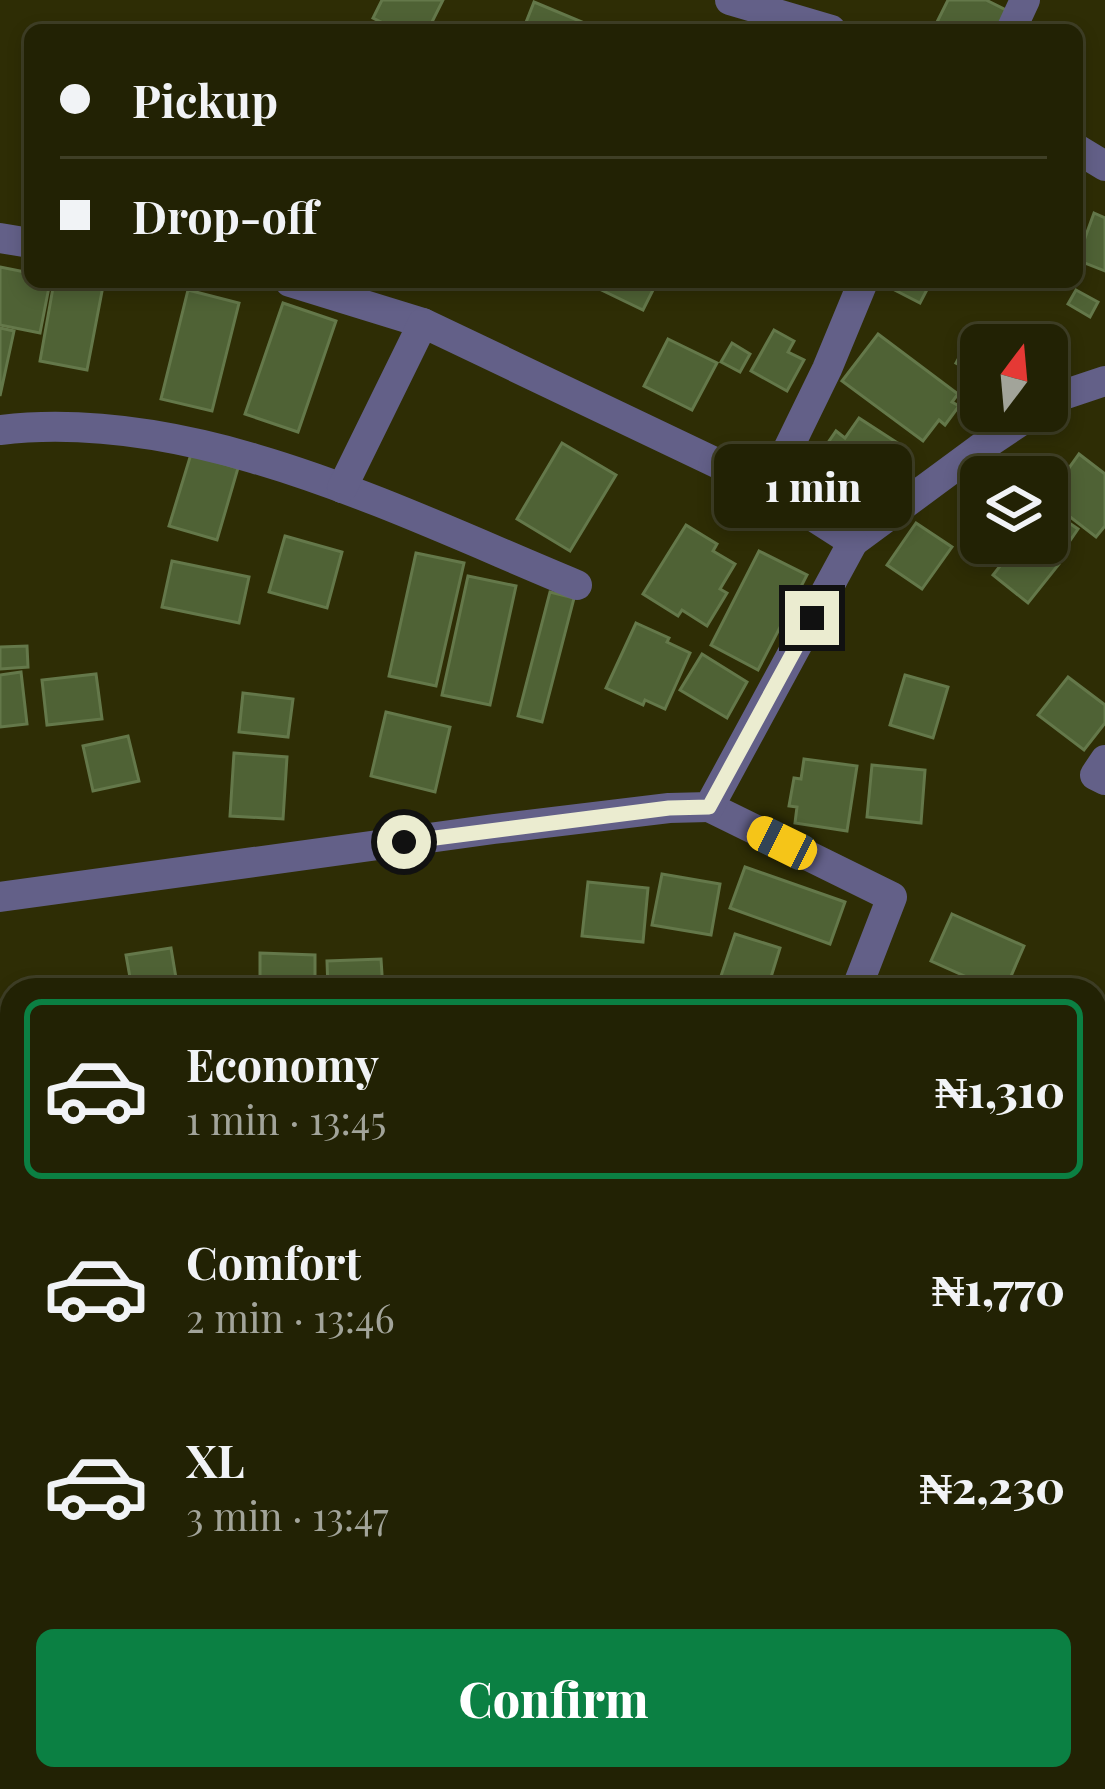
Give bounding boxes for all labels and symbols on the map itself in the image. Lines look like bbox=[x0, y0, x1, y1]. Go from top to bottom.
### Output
north arrow bbox=[960, 324, 1068, 432]
callout: 1 min bbox=[713, 444, 911, 528]
route end bbox=[785, 591, 839, 645]
car bbox=[742, 811, 822, 875]
route start bbox=[377, 815, 431, 869]

